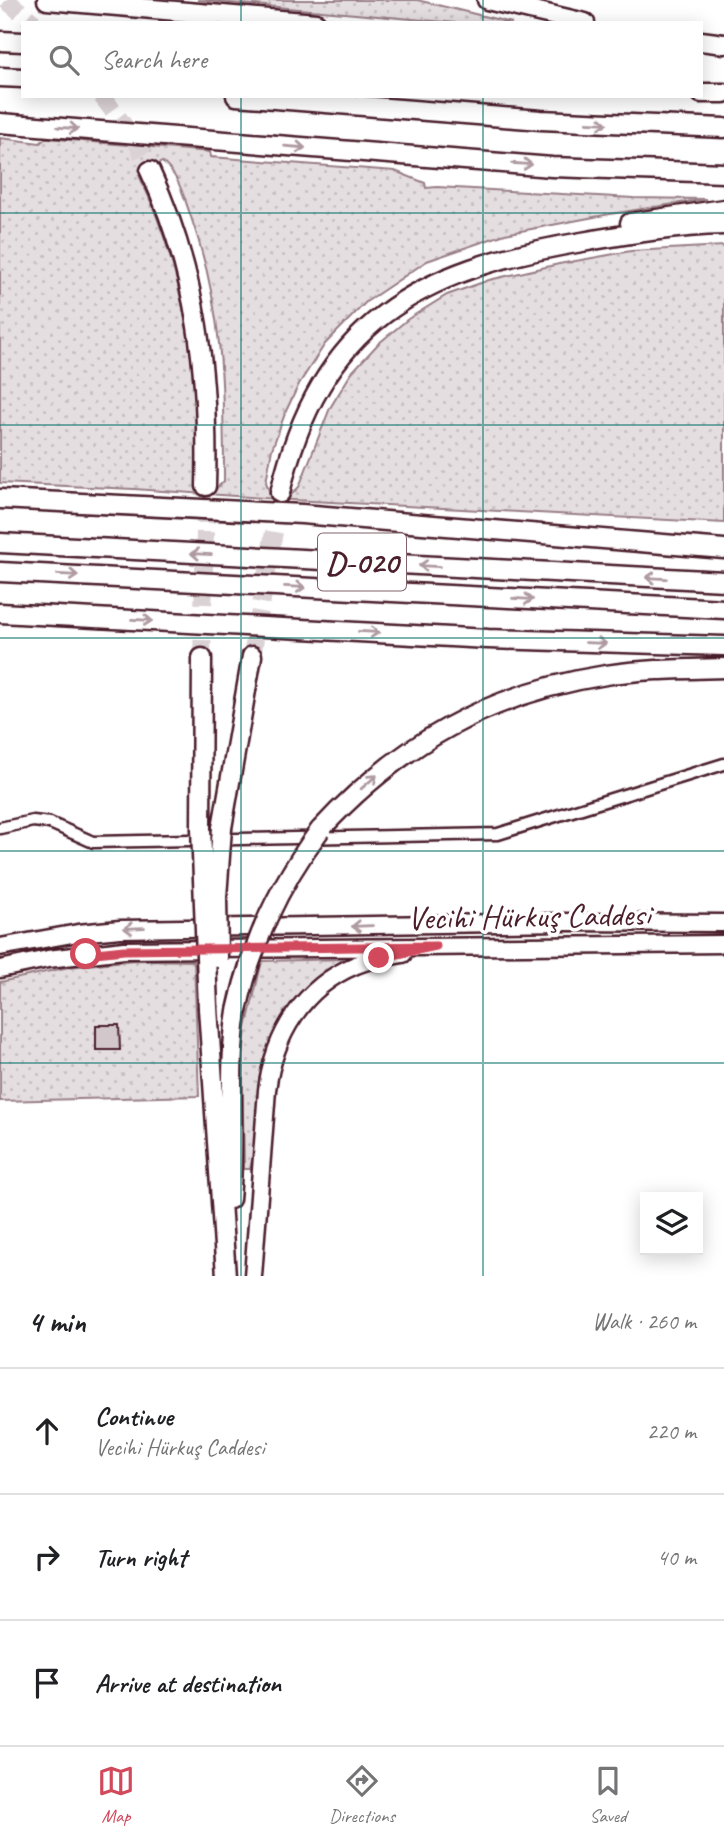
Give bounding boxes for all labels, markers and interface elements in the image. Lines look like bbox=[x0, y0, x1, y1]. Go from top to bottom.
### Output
search box bbox=[21, 21, 703, 98]
icon: search bbox=[45, 41, 83, 79]
text: Search here bbox=[101, 43, 207, 76]
one-way arrow bbox=[585, 116, 608, 129]
one-way arrow bbox=[56, 122, 79, 135]
one-way arrow bbox=[283, 141, 306, 154]
one-way arrow bbox=[510, 158, 532, 171]
road number: D-020 bbox=[318, 534, 406, 590]
one-way arrow bbox=[190, 547, 213, 560]
one-way arrow bbox=[417, 559, 440, 572]
one-way arrow bbox=[56, 569, 79, 582]
one-way arrow bbox=[645, 571, 668, 584]
one-way arrow bbox=[284, 581, 307, 594]
one-way arrow bbox=[511, 593, 534, 606]
one-way arrow bbox=[130, 614, 153, 627]
one-way arrow bbox=[357, 626, 380, 639]
one-way arrow bbox=[584, 636, 607, 650]
one-way arrow bbox=[359, 774, 377, 790]
street label: Vecihi Hürkuş Caddesi bbox=[407, 893, 655, 939]
one-way arrow bbox=[351, 920, 374, 933]
one-way arrow bbox=[123, 922, 146, 935]
route start bbox=[70, 938, 101, 969]
route end bbox=[363, 942, 394, 973]
map controls bbox=[640, 1192, 703, 1255]
button: layers bbox=[640, 1192, 703, 1255]
text: 4 min bbox=[28, 1303, 85, 1341]
text: Walk · 260 m bbox=[592, 1307, 696, 1336]
text: Continue bbox=[95, 1400, 173, 1433]
icon: ahead bbox=[28, 1412, 66, 1450]
text: 220 m bbox=[647, 1417, 696, 1446]
text: Vecihi Hürkuş Caddesi bbox=[95, 1433, 265, 1462]
icon: right bbox=[28, 1538, 66, 1576]
text: Turn right bbox=[95, 1541, 186, 1574]
text: 40 m bbox=[657, 1543, 696, 1572]
icon: arrive bbox=[28, 1664, 66, 1702]
text: Arrive at destination bbox=[95, 1667, 281, 1700]
tab: Map bbox=[97, 1762, 135, 1828]
tab: Directions bbox=[329, 1762, 395, 1828]
tab: Saved bbox=[589, 1762, 627, 1828]

